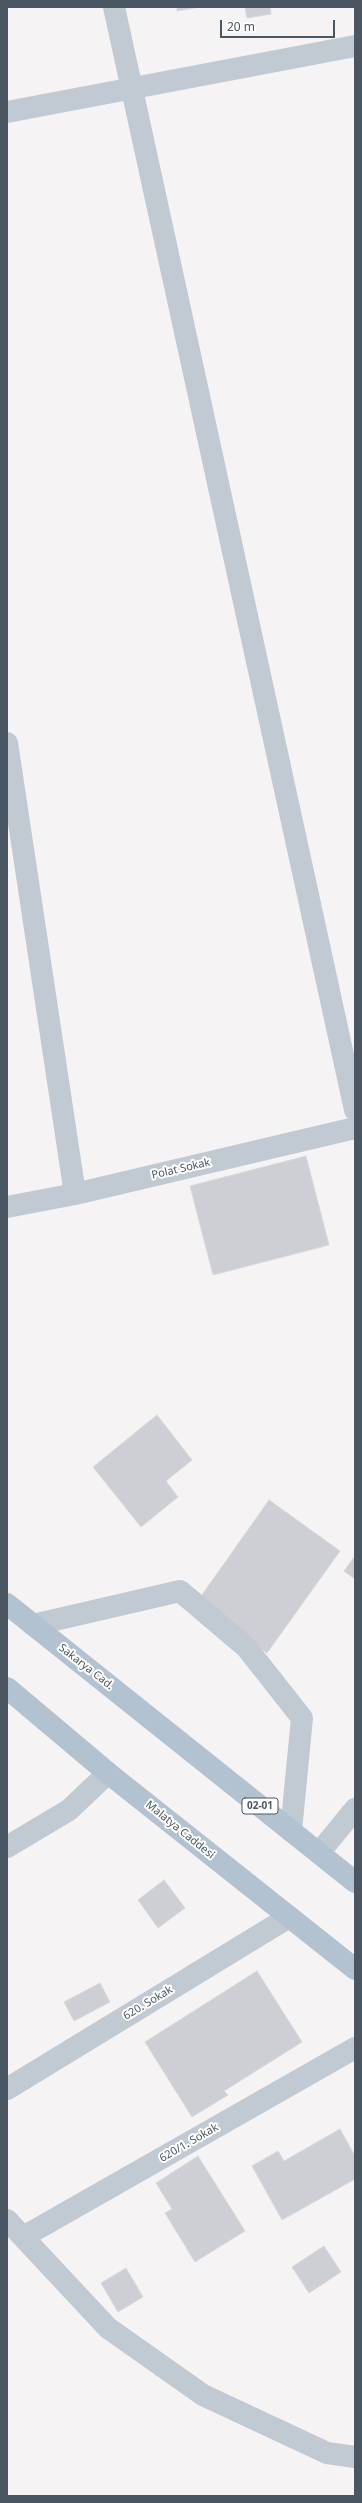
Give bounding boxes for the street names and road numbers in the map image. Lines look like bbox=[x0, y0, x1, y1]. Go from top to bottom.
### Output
street label: Polat Sokak bbox=[150, 1156, 212, 1182]
street label: Sakarya Cad. bbox=[56, 1641, 116, 1693]
street label: Malatya Caddesi bbox=[143, 1798, 217, 1862]
road number: 02-01 bbox=[242, 1798, 278, 1814]
street label: 620. Sokak bbox=[121, 1983, 175, 2023]
street label: 620/1. Sokak bbox=[157, 2121, 221, 2165]

